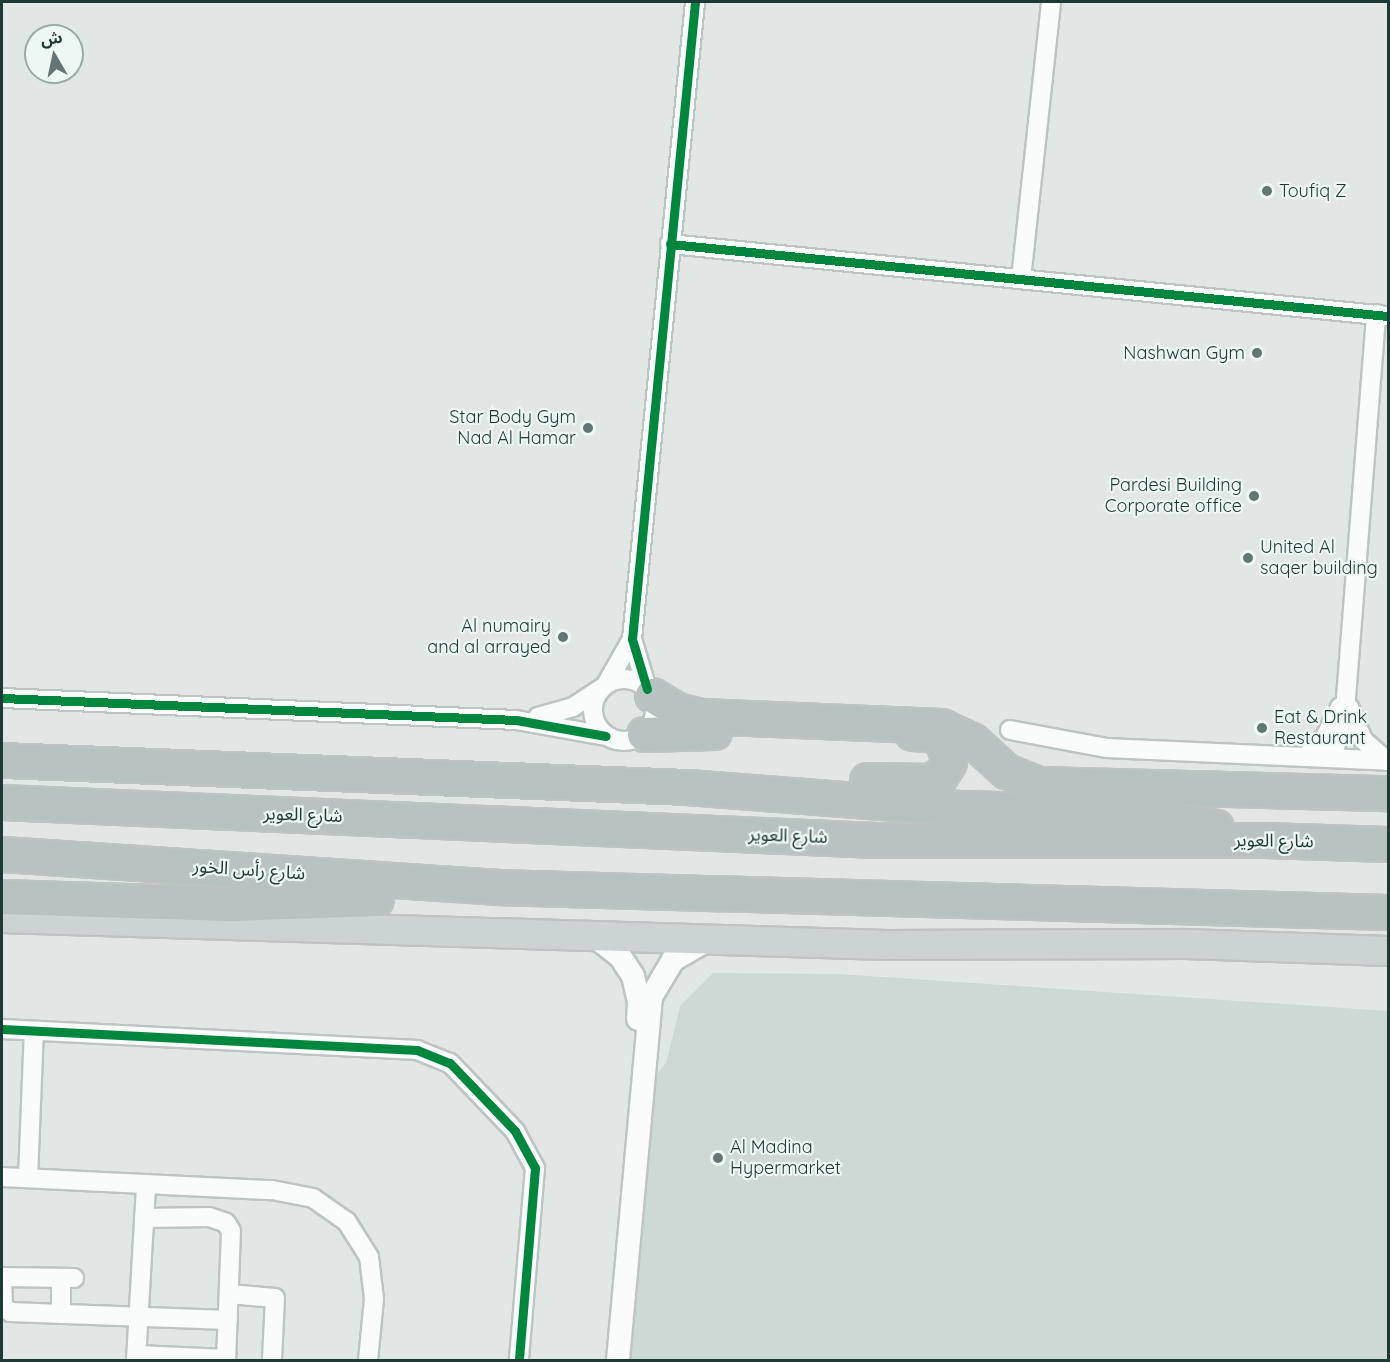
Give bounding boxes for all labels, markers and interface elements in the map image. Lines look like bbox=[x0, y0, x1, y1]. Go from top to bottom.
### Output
north arrow bbox=[24, 24, 84, 84]
text: ش bbox=[39, 27, 64, 50]
place label: Toufiq Z bbox=[1279, 180, 1347, 202]
marker: Toufiq Z bbox=[1260, 184, 1274, 198]
place label: Nashwan Gym bbox=[1123, 342, 1245, 364]
marker: Nashwan Gym bbox=[1250, 346, 1264, 360]
place label: Star Body Gym Nad Al Hamar bbox=[449, 407, 576, 450]
marker: Star Body Gym Nad Al Hamar bbox=[581, 421, 595, 435]
place label: Pardesi Building Corporate office bbox=[1105, 475, 1242, 518]
marker: Pardesi Building Corporate office bbox=[1247, 489, 1261, 503]
place label: United Al saqer building bbox=[1260, 537, 1378, 580]
marker: United Al saqer building bbox=[1241, 551, 1255, 565]
place label: Al numairy and al arrayed bbox=[427, 616, 551, 658]
marker: Al numairy and al arrayed bbox=[556, 630, 570, 644]
place label: Eat & Drink Restaurant bbox=[1274, 707, 1367, 750]
marker: Eat & Drink Restaurant bbox=[1255, 721, 1269, 735]
street label: شارع العوير bbox=[263, 803, 343, 827]
street label: شارع العوير bbox=[748, 824, 828, 848]
street label: شارع العوير bbox=[1234, 830, 1314, 852]
street label: شارع رأس الخور bbox=[192, 855, 306, 885]
place label: Al Madina Hypermarket bbox=[730, 1137, 841, 1180]
marker: Al Madina Hypermarket bbox=[711, 1151, 725, 1165]

